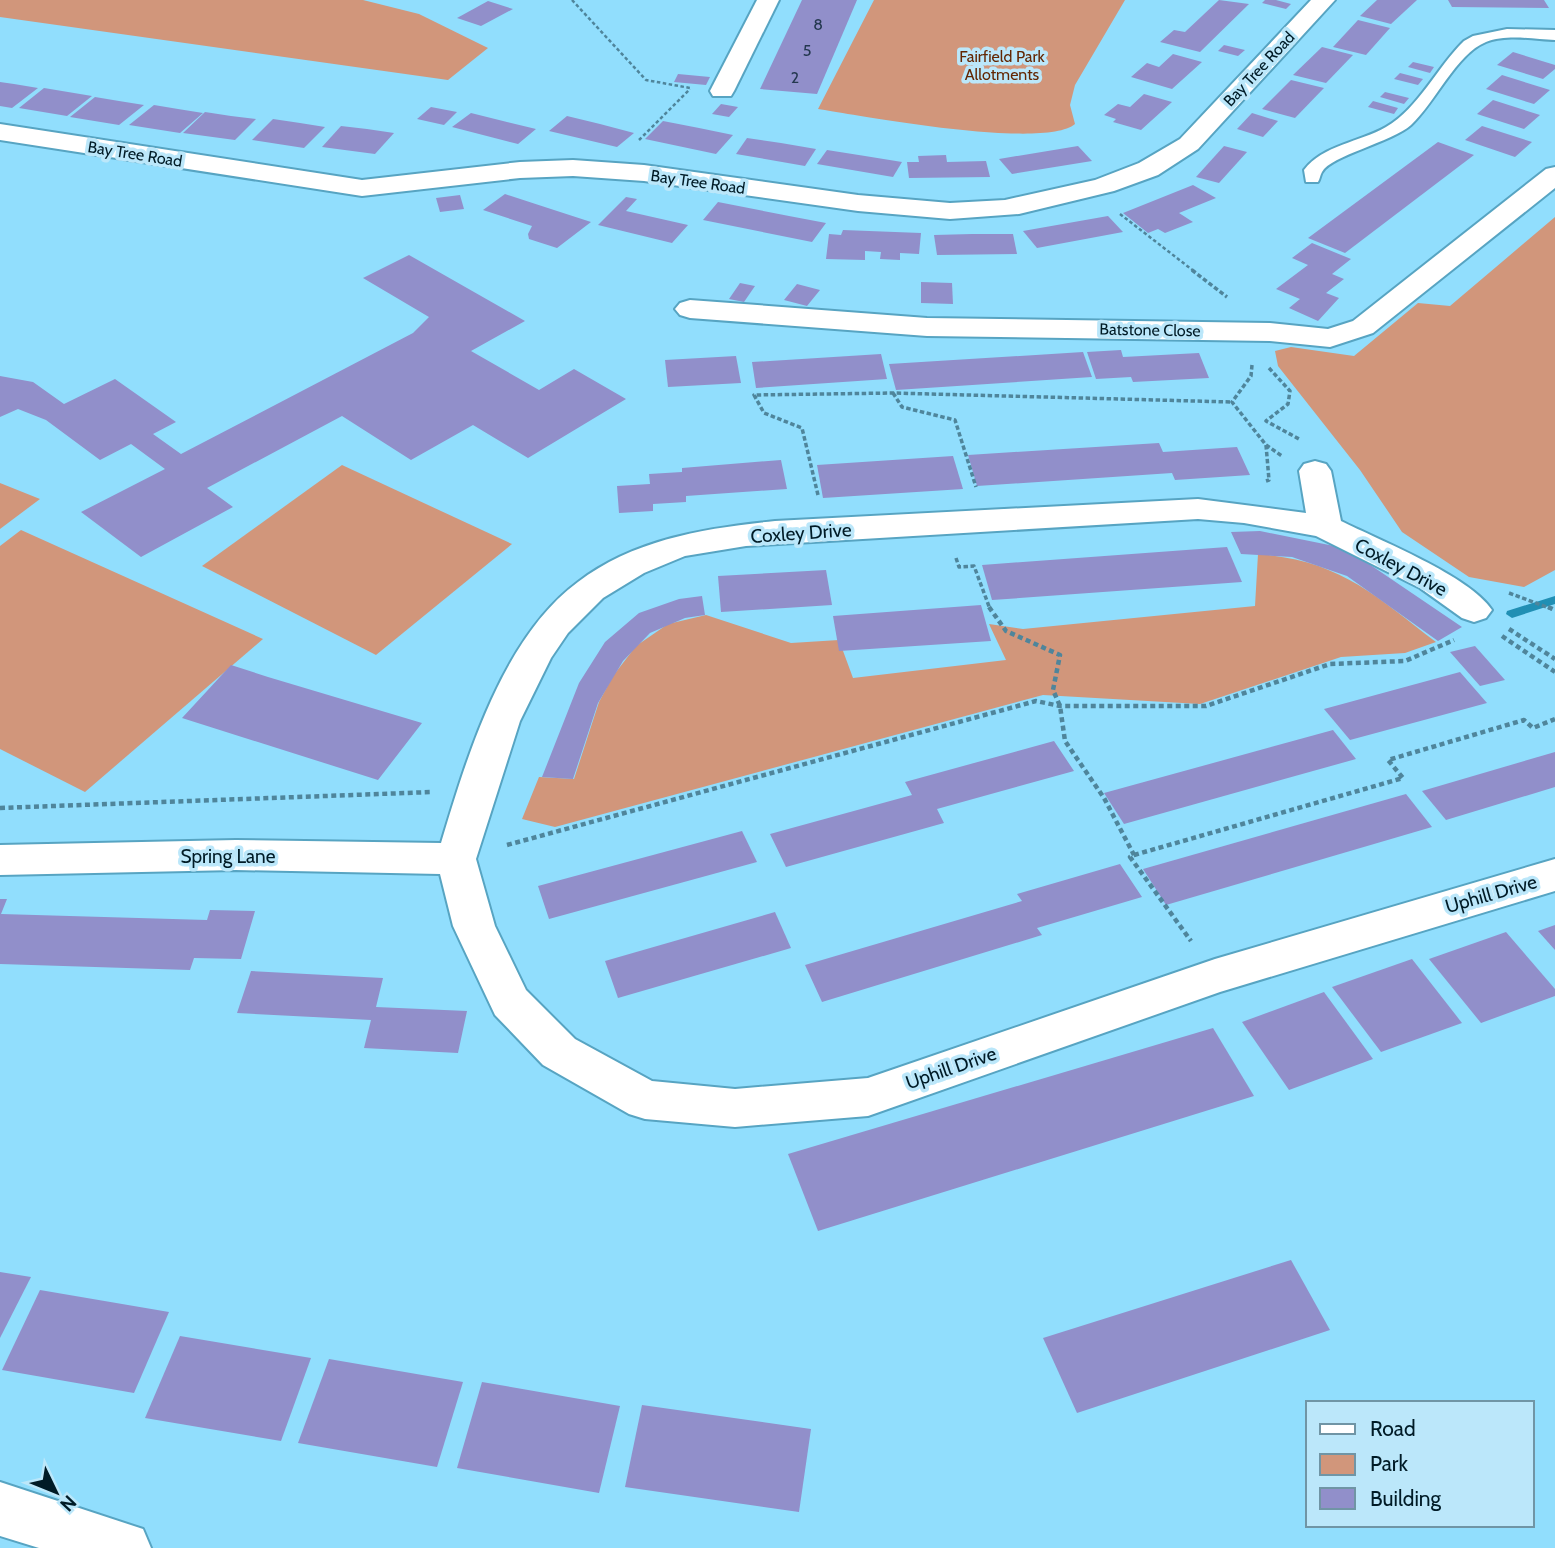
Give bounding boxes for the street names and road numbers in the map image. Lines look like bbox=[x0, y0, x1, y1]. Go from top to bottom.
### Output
street label: Bay Tree Road bbox=[1220, 28, 1298, 110]
street label: Bay Tree Road bbox=[86, 137, 184, 171]
street label: Bay Tree Road bbox=[650, 166, 746, 198]
street label: Batstone Close bbox=[1099, 320, 1201, 340]
street label: Coxley Drive bbox=[750, 518, 852, 548]
street label: Coxley Drive bbox=[1351, 533, 1451, 601]
street label: Spring Lane bbox=[181, 845, 276, 868]
street label: Uphill Drive bbox=[1443, 870, 1540, 918]
street label: Uphill Drive bbox=[903, 1042, 1000, 1094]

